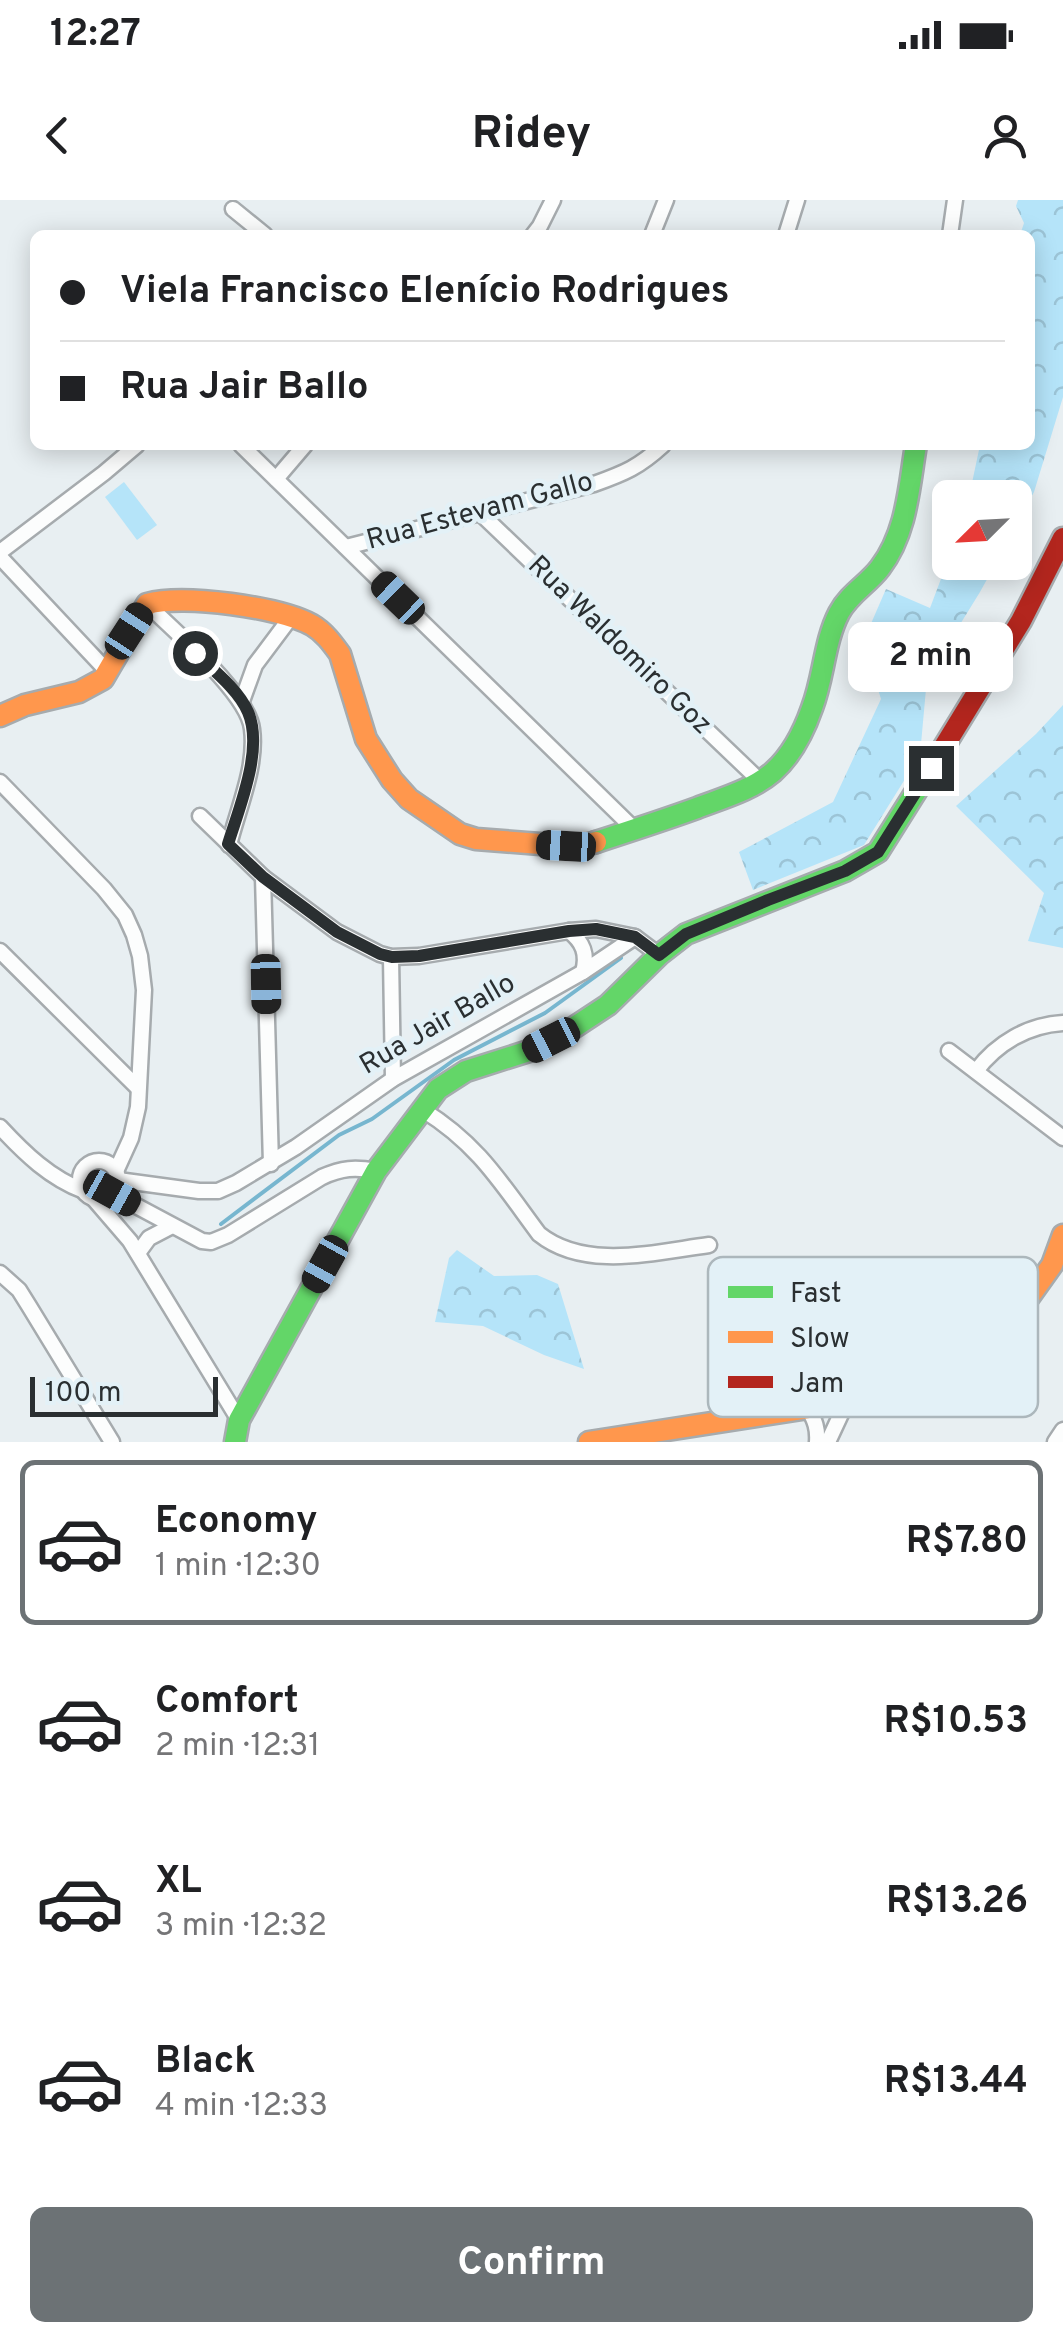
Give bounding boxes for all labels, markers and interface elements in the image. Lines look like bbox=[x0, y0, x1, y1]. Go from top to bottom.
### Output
text: 12:27 bbox=[50, 11, 141, 60]
text: Ridey bbox=[472, 107, 591, 164]
icon: back bbox=[30, 108, 85, 163]
icon: person bbox=[978, 108, 1033, 163]
text: Viela Francisco Elenício Rodrigues bbox=[120, 268, 729, 317]
text: Rua Jair Ballo bbox=[120, 364, 369, 413]
street label: Rua Estevam Gallo bbox=[363, 464, 597, 560]
north arrow bbox=[932, 480, 1032, 580]
map controls bbox=[932, 480, 1032, 580]
street label: Rua Waldomiro Goz bbox=[519, 549, 719, 743]
car bbox=[366, 566, 430, 630]
car bbox=[100, 598, 158, 664]
callout: 2 min bbox=[848, 623, 1014, 693]
route start bbox=[173, 631, 218, 676]
text: 2 min bbox=[889, 637, 972, 677]
route end bbox=[909, 746, 954, 791]
car bbox=[535, 829, 597, 863]
car bbox=[250, 954, 282, 1014]
street label: Rua Jair Ballo bbox=[354, 966, 522, 1084]
car bbox=[517, 1013, 585, 1067]
car bbox=[78, 1165, 146, 1221]
car bbox=[297, 1230, 353, 1298]
legend bbox=[708, 1257, 1038, 1417]
text: Fast bbox=[790, 1277, 842, 1313]
text: Slow bbox=[790, 1322, 849, 1358]
text: Jam bbox=[790, 1367, 844, 1403]
scale bar bbox=[30, 1372, 218, 1416]
text: 100 m bbox=[45, 1376, 121, 1412]
icon: car bbox=[35, 1498, 125, 1588]
text: Economy bbox=[155, 1498, 317, 1547]
text: R$7.80 bbox=[906, 1518, 1028, 1567]
text: 1 min · 12:30 bbox=[155, 1547, 321, 1587]
icon: car bbox=[35, 1678, 125, 1768]
text: Comfort bbox=[155, 1678, 299, 1727]
text: R$10.53 bbox=[883, 1698, 1028, 1747]
text: 2 min · 12:31 bbox=[155, 1727, 320, 1767]
icon: car bbox=[35, 1858, 125, 1948]
text: XL bbox=[155, 1858, 202, 1907]
text: R$13.26 bbox=[886, 1878, 1028, 1927]
text: 3 min · 12:32 bbox=[155, 1907, 327, 1947]
icon: car bbox=[35, 2038, 125, 2128]
text: Black bbox=[155, 2038, 255, 2087]
text: R$13.44 bbox=[884, 2058, 1028, 2107]
text: 4 min · 12:33 bbox=[155, 2087, 328, 2127]
button: Confirm bbox=[30, 2207, 1033, 2322]

